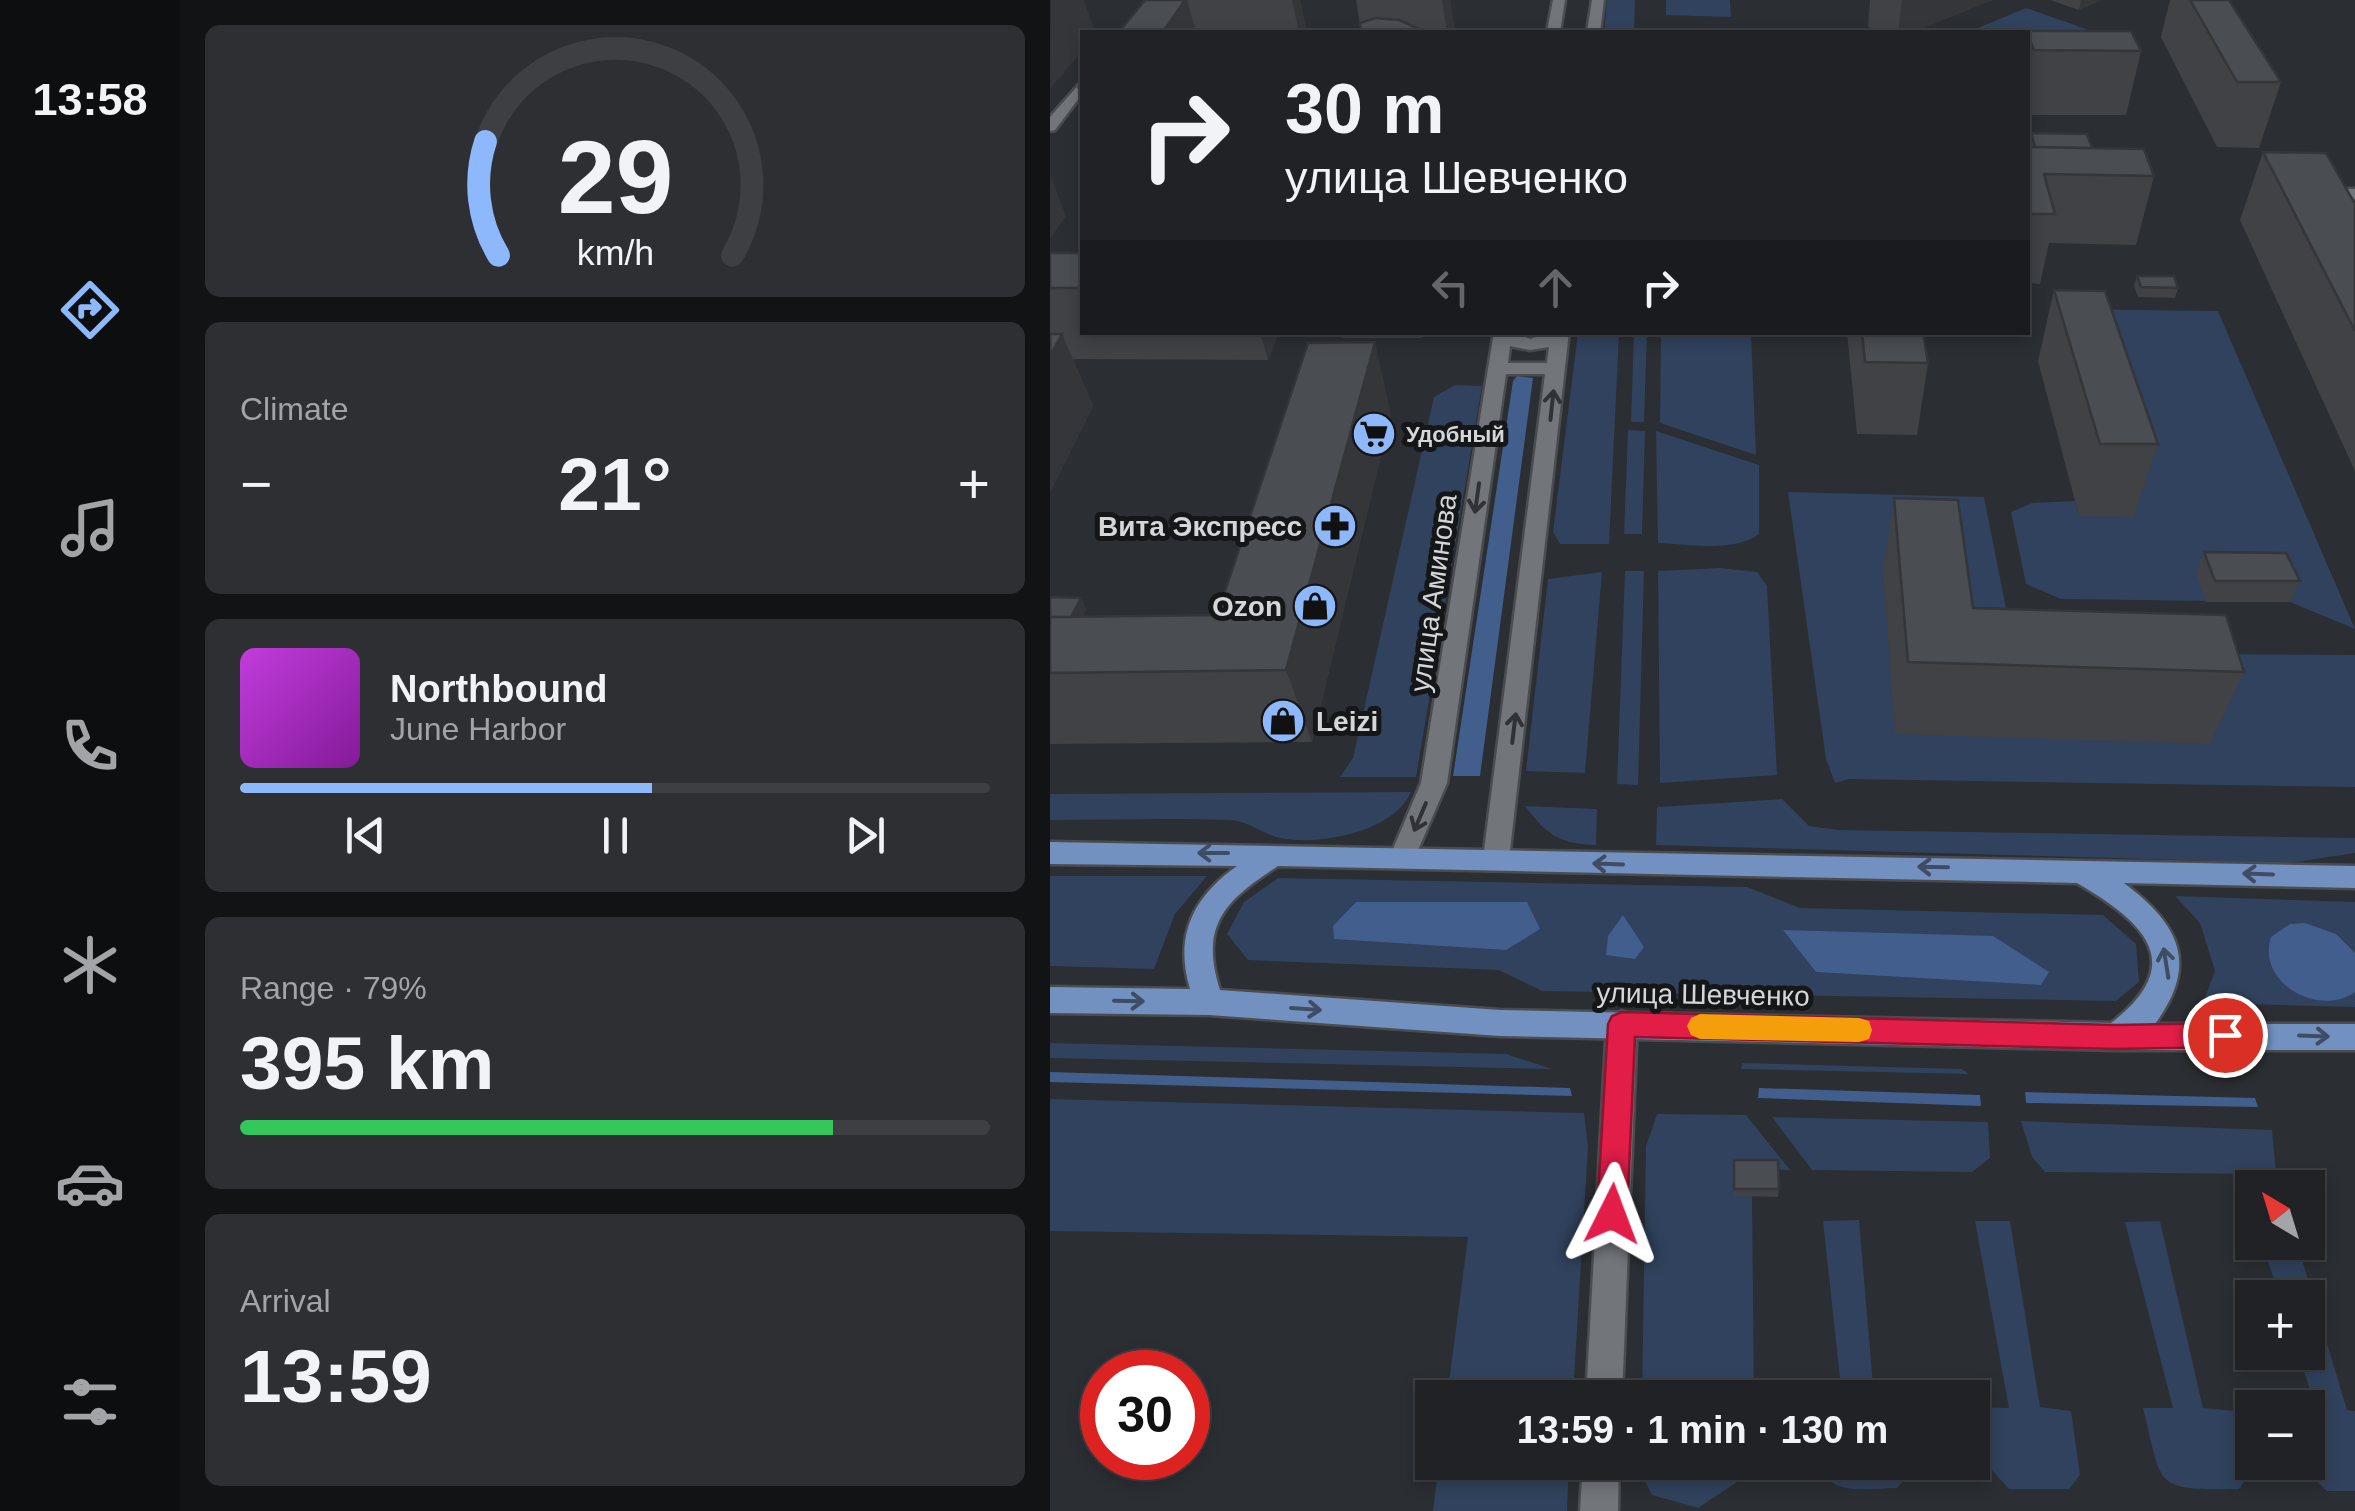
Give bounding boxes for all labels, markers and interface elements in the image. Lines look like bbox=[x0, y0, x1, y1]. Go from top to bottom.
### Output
icon: right bbox=[1120, 70, 1250, 200]
text: 30 m bbox=[1285, 70, 1445, 148]
text: 13:58 bbox=[32, 74, 148, 125]
text: 29 bbox=[557, 119, 673, 235]
text: улица Шевченко bbox=[1285, 152, 1628, 203]
text: km/h bbox=[576, 233, 654, 273]
icon: left bbox=[1423, 260, 1478, 315]
icon: ahead bbox=[1528, 260, 1583, 315]
icon: right bbox=[1633, 260, 1688, 315]
icon: directions bbox=[55, 275, 125, 345]
one-way arrow bbox=[1543, 389, 1562, 422]
text: Climate bbox=[240, 391, 348, 427]
supermarket icon: Удобный bbox=[1351, 411, 1397, 457]
place label: Удобный bbox=[1406, 422, 1505, 447]
text: 21° bbox=[558, 442, 672, 526]
text: − bbox=[240, 453, 272, 515]
text: + bbox=[958, 453, 990, 515]
one-way arrow bbox=[1467, 481, 1486, 514]
street label: улица Аминова bbox=[1404, 492, 1463, 694]
icon: music bbox=[55, 493, 125, 563]
pharmacy icon: Вита Экспресс bbox=[1312, 503, 1358, 549]
place label: Вита Экспресс bbox=[1098, 511, 1302, 542]
shop icon: Ozon bbox=[1292, 583, 1338, 629]
place label: Ozon bbox=[1212, 591, 1282, 622]
text: Northbound bbox=[390, 668, 607, 710]
shop icon: Leizi bbox=[1260, 698, 1306, 744]
place label: Leizi bbox=[1316, 706, 1378, 737]
icon: phone bbox=[55, 711, 125, 781]
text: June Harbor bbox=[390, 711, 566, 747]
one-way arrow bbox=[1505, 712, 1523, 744]
one-way arrow bbox=[1410, 801, 1428, 832]
icon: previous bbox=[338, 808, 393, 863]
icon: pause bbox=[588, 808, 643, 863]
icon: next bbox=[838, 808, 893, 863]
one-way arrow bbox=[1197, 844, 1230, 862]
one-way arrow bbox=[1592, 854, 1624, 873]
one-way arrow bbox=[1917, 858, 1949, 877]
one-way arrow bbox=[2242, 865, 2274, 884]
icon: climate bbox=[55, 930, 125, 1000]
one-way arrow bbox=[2156, 947, 2174, 979]
text: Range · 79% bbox=[240, 970, 427, 1006]
street label: улица Шевченко bbox=[1596, 977, 1810, 1012]
one-way arrow bbox=[1112, 992, 1145, 1010]
pin bbox=[2183, 993, 2268, 1078]
one-way arrow bbox=[1289, 1000, 1321, 1019]
icon: arrive bbox=[2198, 1008, 2253, 1063]
text: 395 km bbox=[240, 1021, 494, 1105]
one-way arrow bbox=[2298, 1026, 2330, 1045]
icon: car bbox=[55, 1148, 125, 1218]
position arrow bbox=[1560, 1162, 1664, 1266]
north arrow bbox=[2235, 1170, 2325, 1260]
map controls bbox=[2235, 1170, 2325, 1480]
button: + bbox=[2235, 1280, 2325, 1370]
text: Arrival bbox=[240, 1283, 331, 1319]
text: 13:59 bbox=[240, 1334, 432, 1418]
speed limit sign: 30 bbox=[1080, 1350, 1210, 1480]
icon: filters bbox=[55, 1367, 125, 1437]
button: − bbox=[2235, 1390, 2325, 1480]
text: 13:59 · 1 min · 130 m bbox=[1517, 1409, 1888, 1451]

